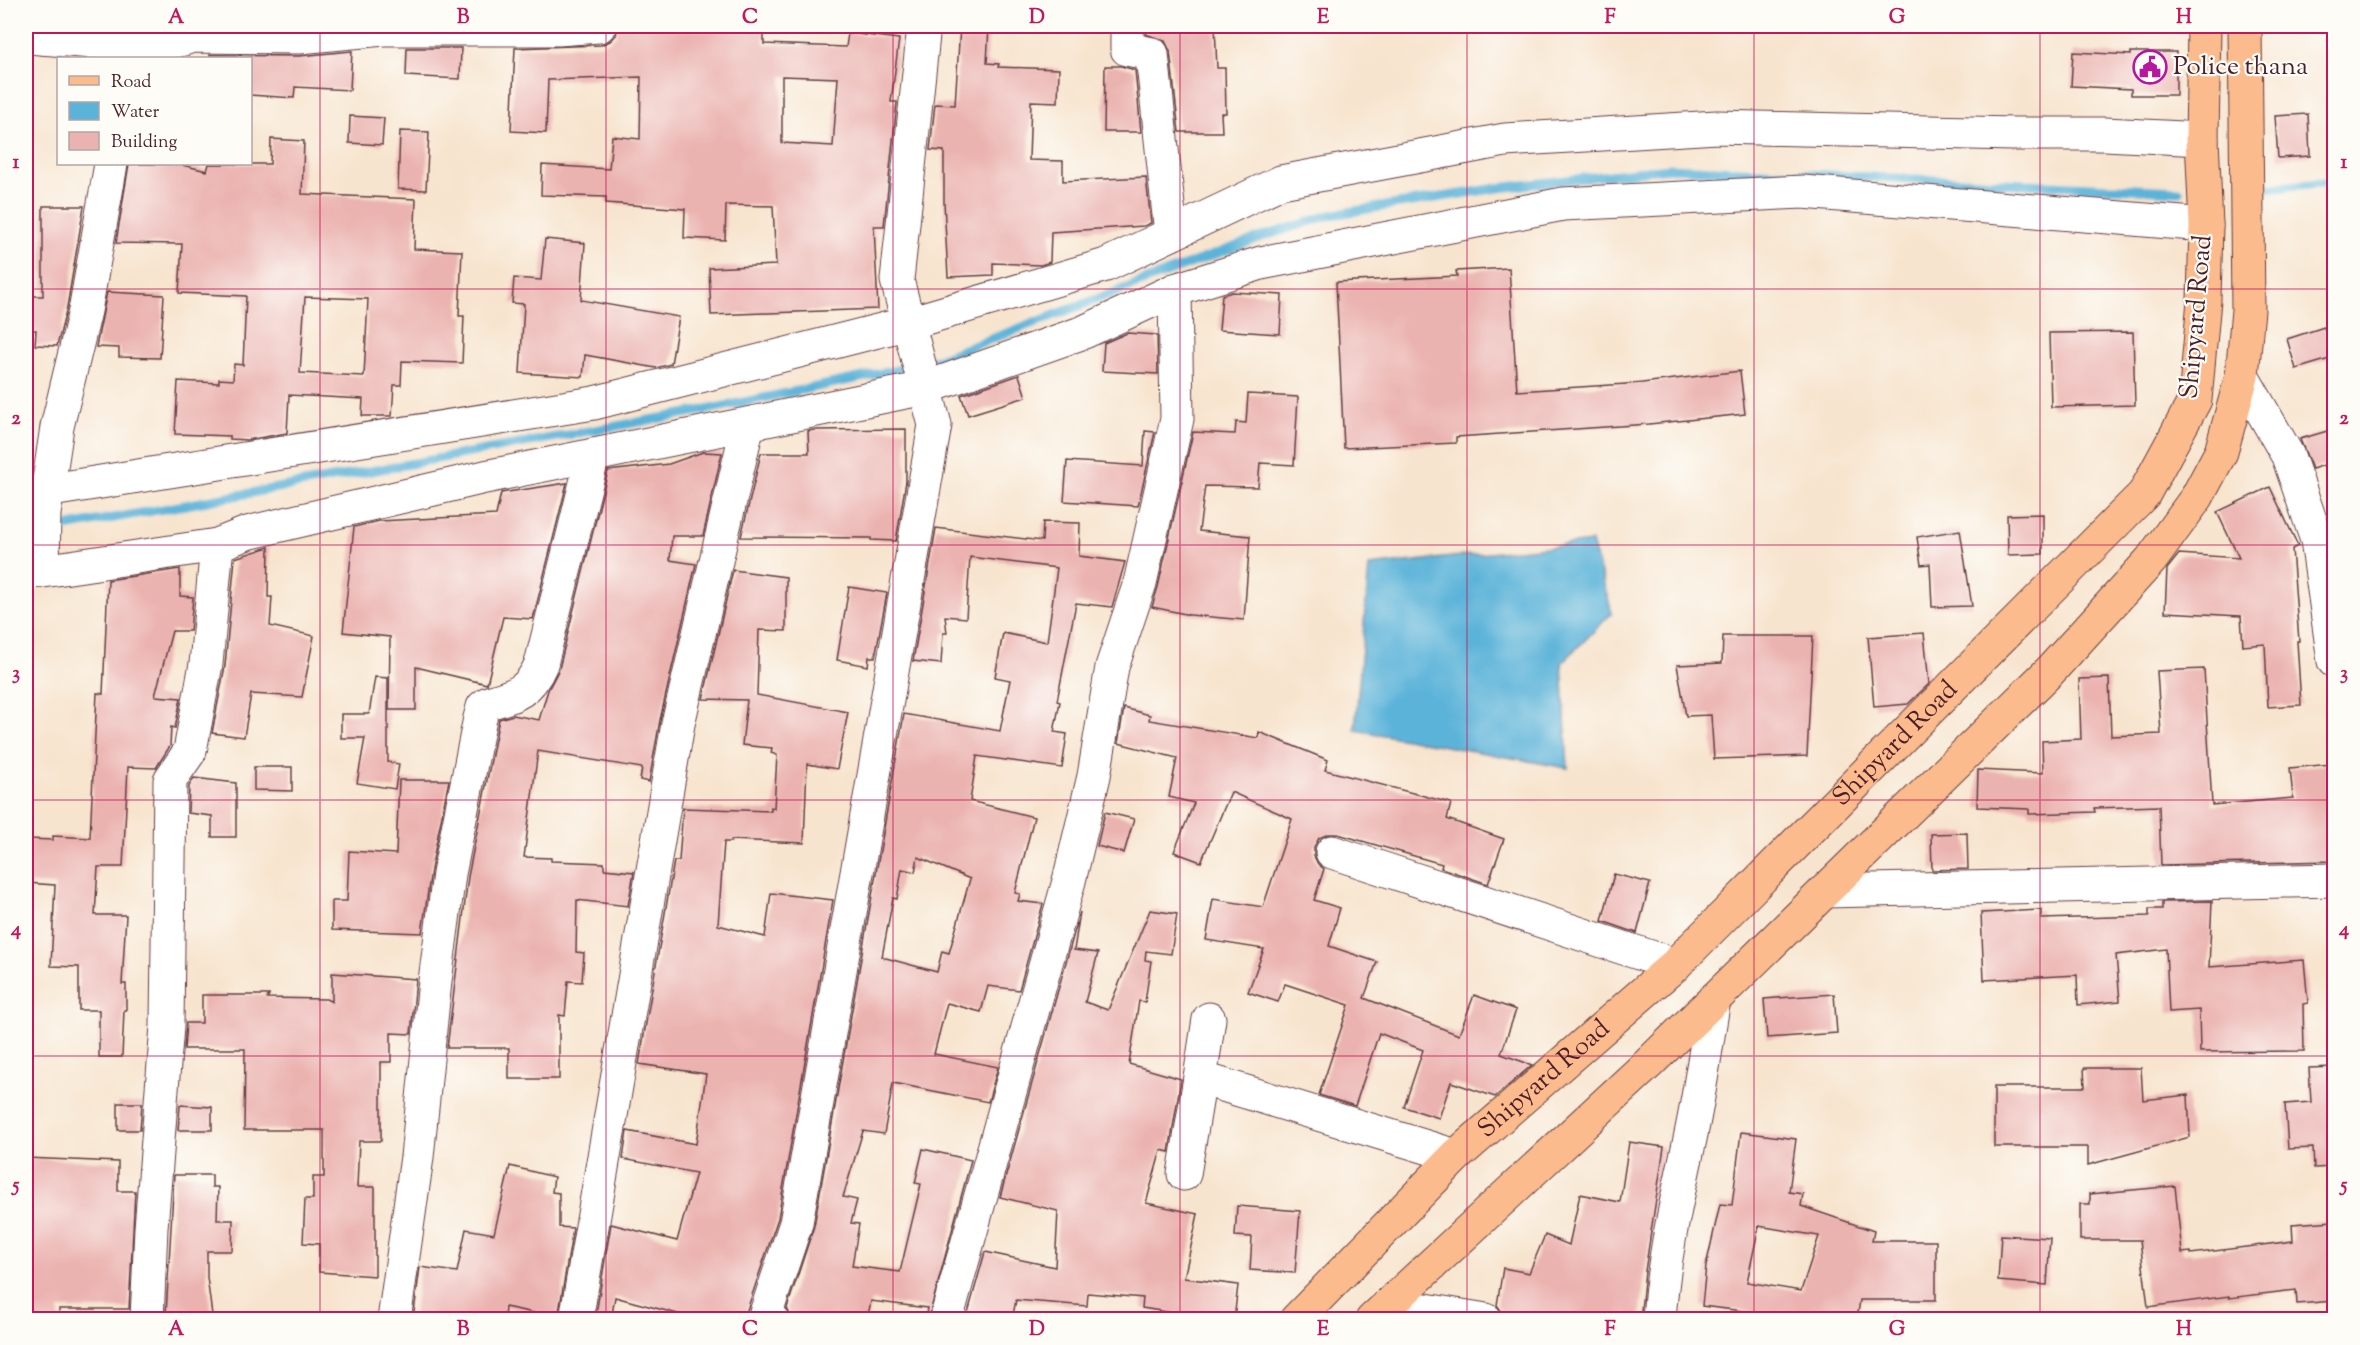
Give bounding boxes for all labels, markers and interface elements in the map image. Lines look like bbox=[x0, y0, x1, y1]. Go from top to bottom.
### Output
text: A bbox=[168, 4, 185, 33]
text: B bbox=[457, 4, 470, 33]
text: C bbox=[742, 4, 758, 33]
text: D bbox=[1029, 4, 1045, 33]
text: E bbox=[1317, 4, 1330, 33]
text: F bbox=[1604, 4, 1616, 33]
text: G bbox=[1889, 4, 1906, 33]
text: H bbox=[2176, 4, 2192, 33]
public building icon: Police thana bbox=[2132, 49, 2168, 85]
place label: Police thana bbox=[2173, 49, 2308, 86]
legend bbox=[57, 57, 252, 165]
text: Road bbox=[111, 70, 151, 96]
text: Water bbox=[111, 100, 160, 126]
text: Building bbox=[111, 130, 177, 156]
text: 1 bbox=[13, 149, 20, 178]
text: 1 bbox=[2341, 149, 2348, 178]
street label: Shipyard Road bbox=[2171, 233, 2223, 401]
text: 2 bbox=[11, 405, 21, 434]
text: 2 bbox=[2339, 405, 2349, 434]
text: 3 bbox=[12, 660, 20, 689]
text: 3 bbox=[2340, 660, 2348, 689]
street label: Shipyard Road bbox=[1824, 672, 1967, 815]
text: 4 bbox=[10, 916, 21, 945]
text: 4 bbox=[2338, 916, 2349, 945]
street label: Shipyard Road bbox=[1470, 1011, 1619, 1147]
text: 5 bbox=[11, 1172, 20, 1201]
text: 5 bbox=[2339, 1172, 2348, 1201]
text: A bbox=[168, 1316, 185, 1345]
text: B bbox=[457, 1316, 470, 1345]
text: C bbox=[742, 1316, 758, 1345]
text: D bbox=[1029, 1316, 1045, 1345]
text: E bbox=[1317, 1316, 1330, 1345]
text: F bbox=[1604, 1316, 1616, 1345]
text: G bbox=[1889, 1316, 1906, 1345]
text: H bbox=[2176, 1316, 2192, 1345]

